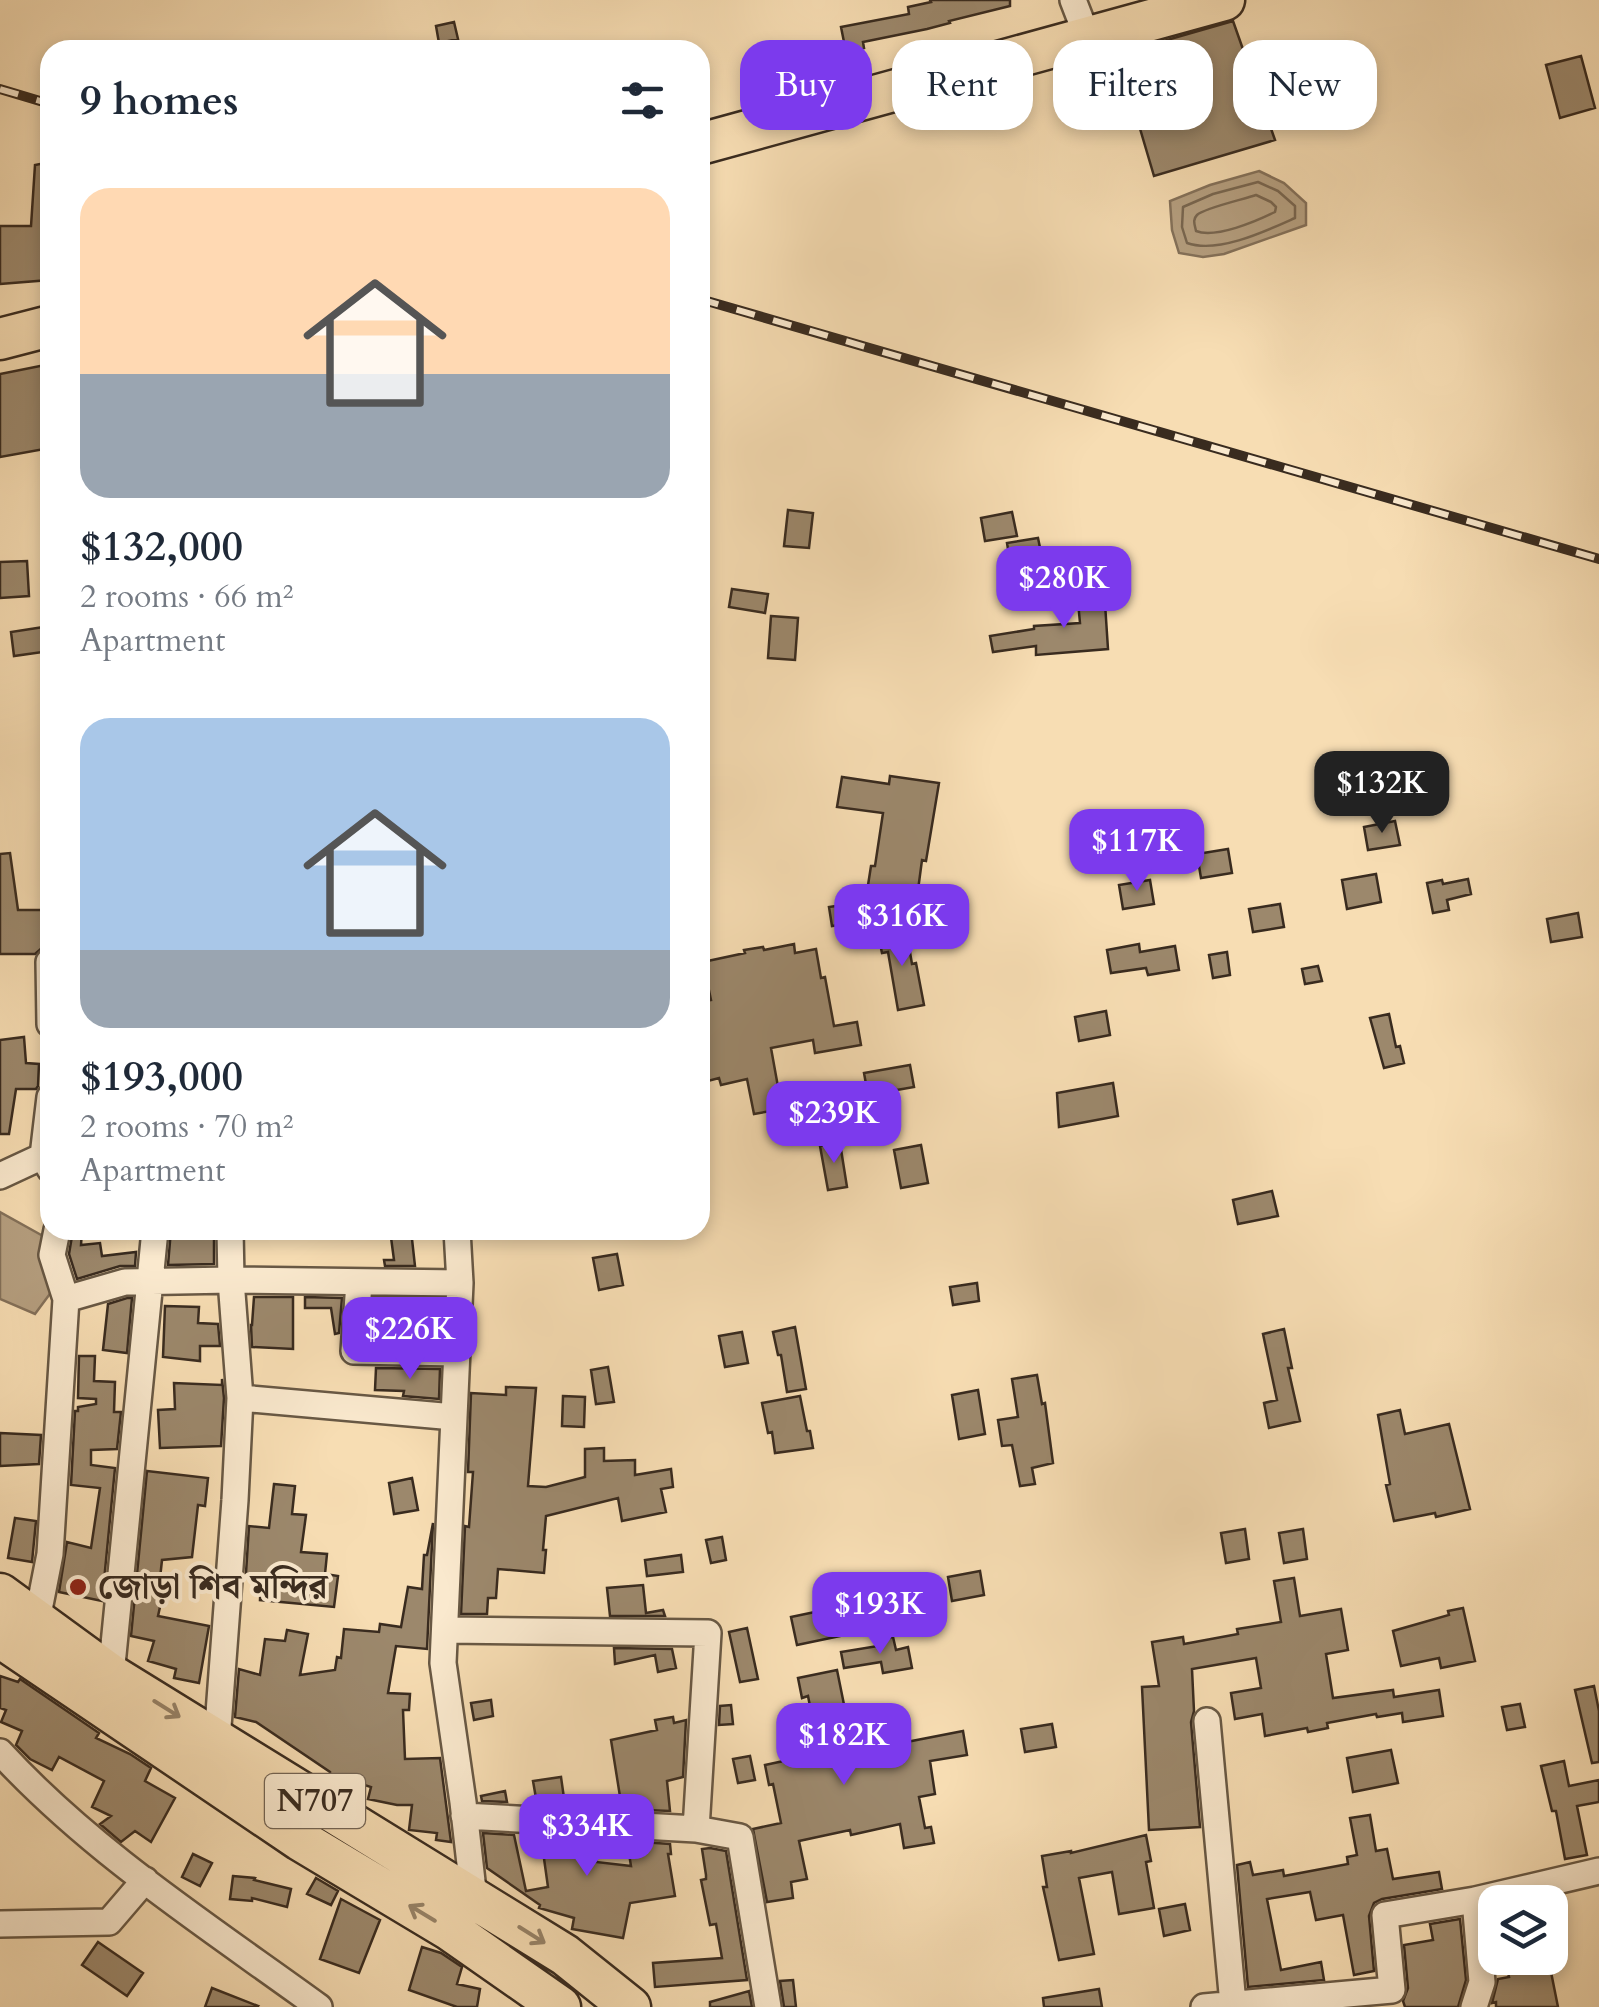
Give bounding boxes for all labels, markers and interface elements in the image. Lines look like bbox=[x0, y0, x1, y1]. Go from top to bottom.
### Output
chip: Buy bbox=[740, 40, 872, 130]
chip: Rent bbox=[892, 40, 1033, 130]
chip: Filters bbox=[1053, 40, 1213, 130]
chip: New bbox=[1233, 40, 1377, 130]
text: 9 homes bbox=[80, 72, 238, 129]
icon: filters bbox=[615, 73, 670, 128]
icon: home bbox=[285, 253, 465, 433]
text: $132,000 bbox=[80, 518, 243, 575]
pin: $280K bbox=[994, 546, 1134, 631]
text: $280K bbox=[1018, 556, 1110, 600]
text: 2 rooms · 66 m² bbox=[80, 575, 293, 619]
text: Apartment bbox=[80, 619, 225, 663]
pin: $132K bbox=[1312, 751, 1452, 836]
text: $132K bbox=[1336, 761, 1428, 805]
icon: home bbox=[285, 783, 465, 963]
pin: $117K bbox=[1067, 809, 1207, 894]
text: $117K bbox=[1091, 819, 1183, 863]
pin: $316K bbox=[832, 884, 972, 969]
text: $316K bbox=[856, 894, 948, 938]
text: $193,000 bbox=[80, 1048, 243, 1105]
pin: $239K bbox=[764, 1081, 904, 1166]
text: $239K bbox=[788, 1091, 880, 1135]
text: 2 rooms · 70 m² bbox=[80, 1105, 293, 1149]
text: Apartment bbox=[80, 1149, 225, 1193]
pin: $226K bbox=[340, 1297, 480, 1382]
text: $226K bbox=[364, 1307, 456, 1351]
place label: জোড়া শিব মন্দির bbox=[98, 1563, 330, 1611]
pin: $193K bbox=[810, 1572, 950, 1657]
marker: জোড়া শিব মন্দির bbox=[67, 1576, 89, 1598]
text: $193K bbox=[834, 1582, 926, 1626]
one-way arrow bbox=[152, 1699, 180, 1719]
pin: $182K bbox=[774, 1703, 914, 1788]
text: $182K bbox=[798, 1713, 890, 1757]
road number: N707 bbox=[265, 1774, 365, 1828]
pin: $334K bbox=[517, 1794, 657, 1879]
text: $334K bbox=[541, 1804, 633, 1848]
map controls bbox=[1478, 1885, 1568, 1975]
button: layers bbox=[1478, 1885, 1568, 1975]
one-way arrow bbox=[408, 1903, 437, 1923]
one-way arrow bbox=[517, 1925, 546, 1945]

